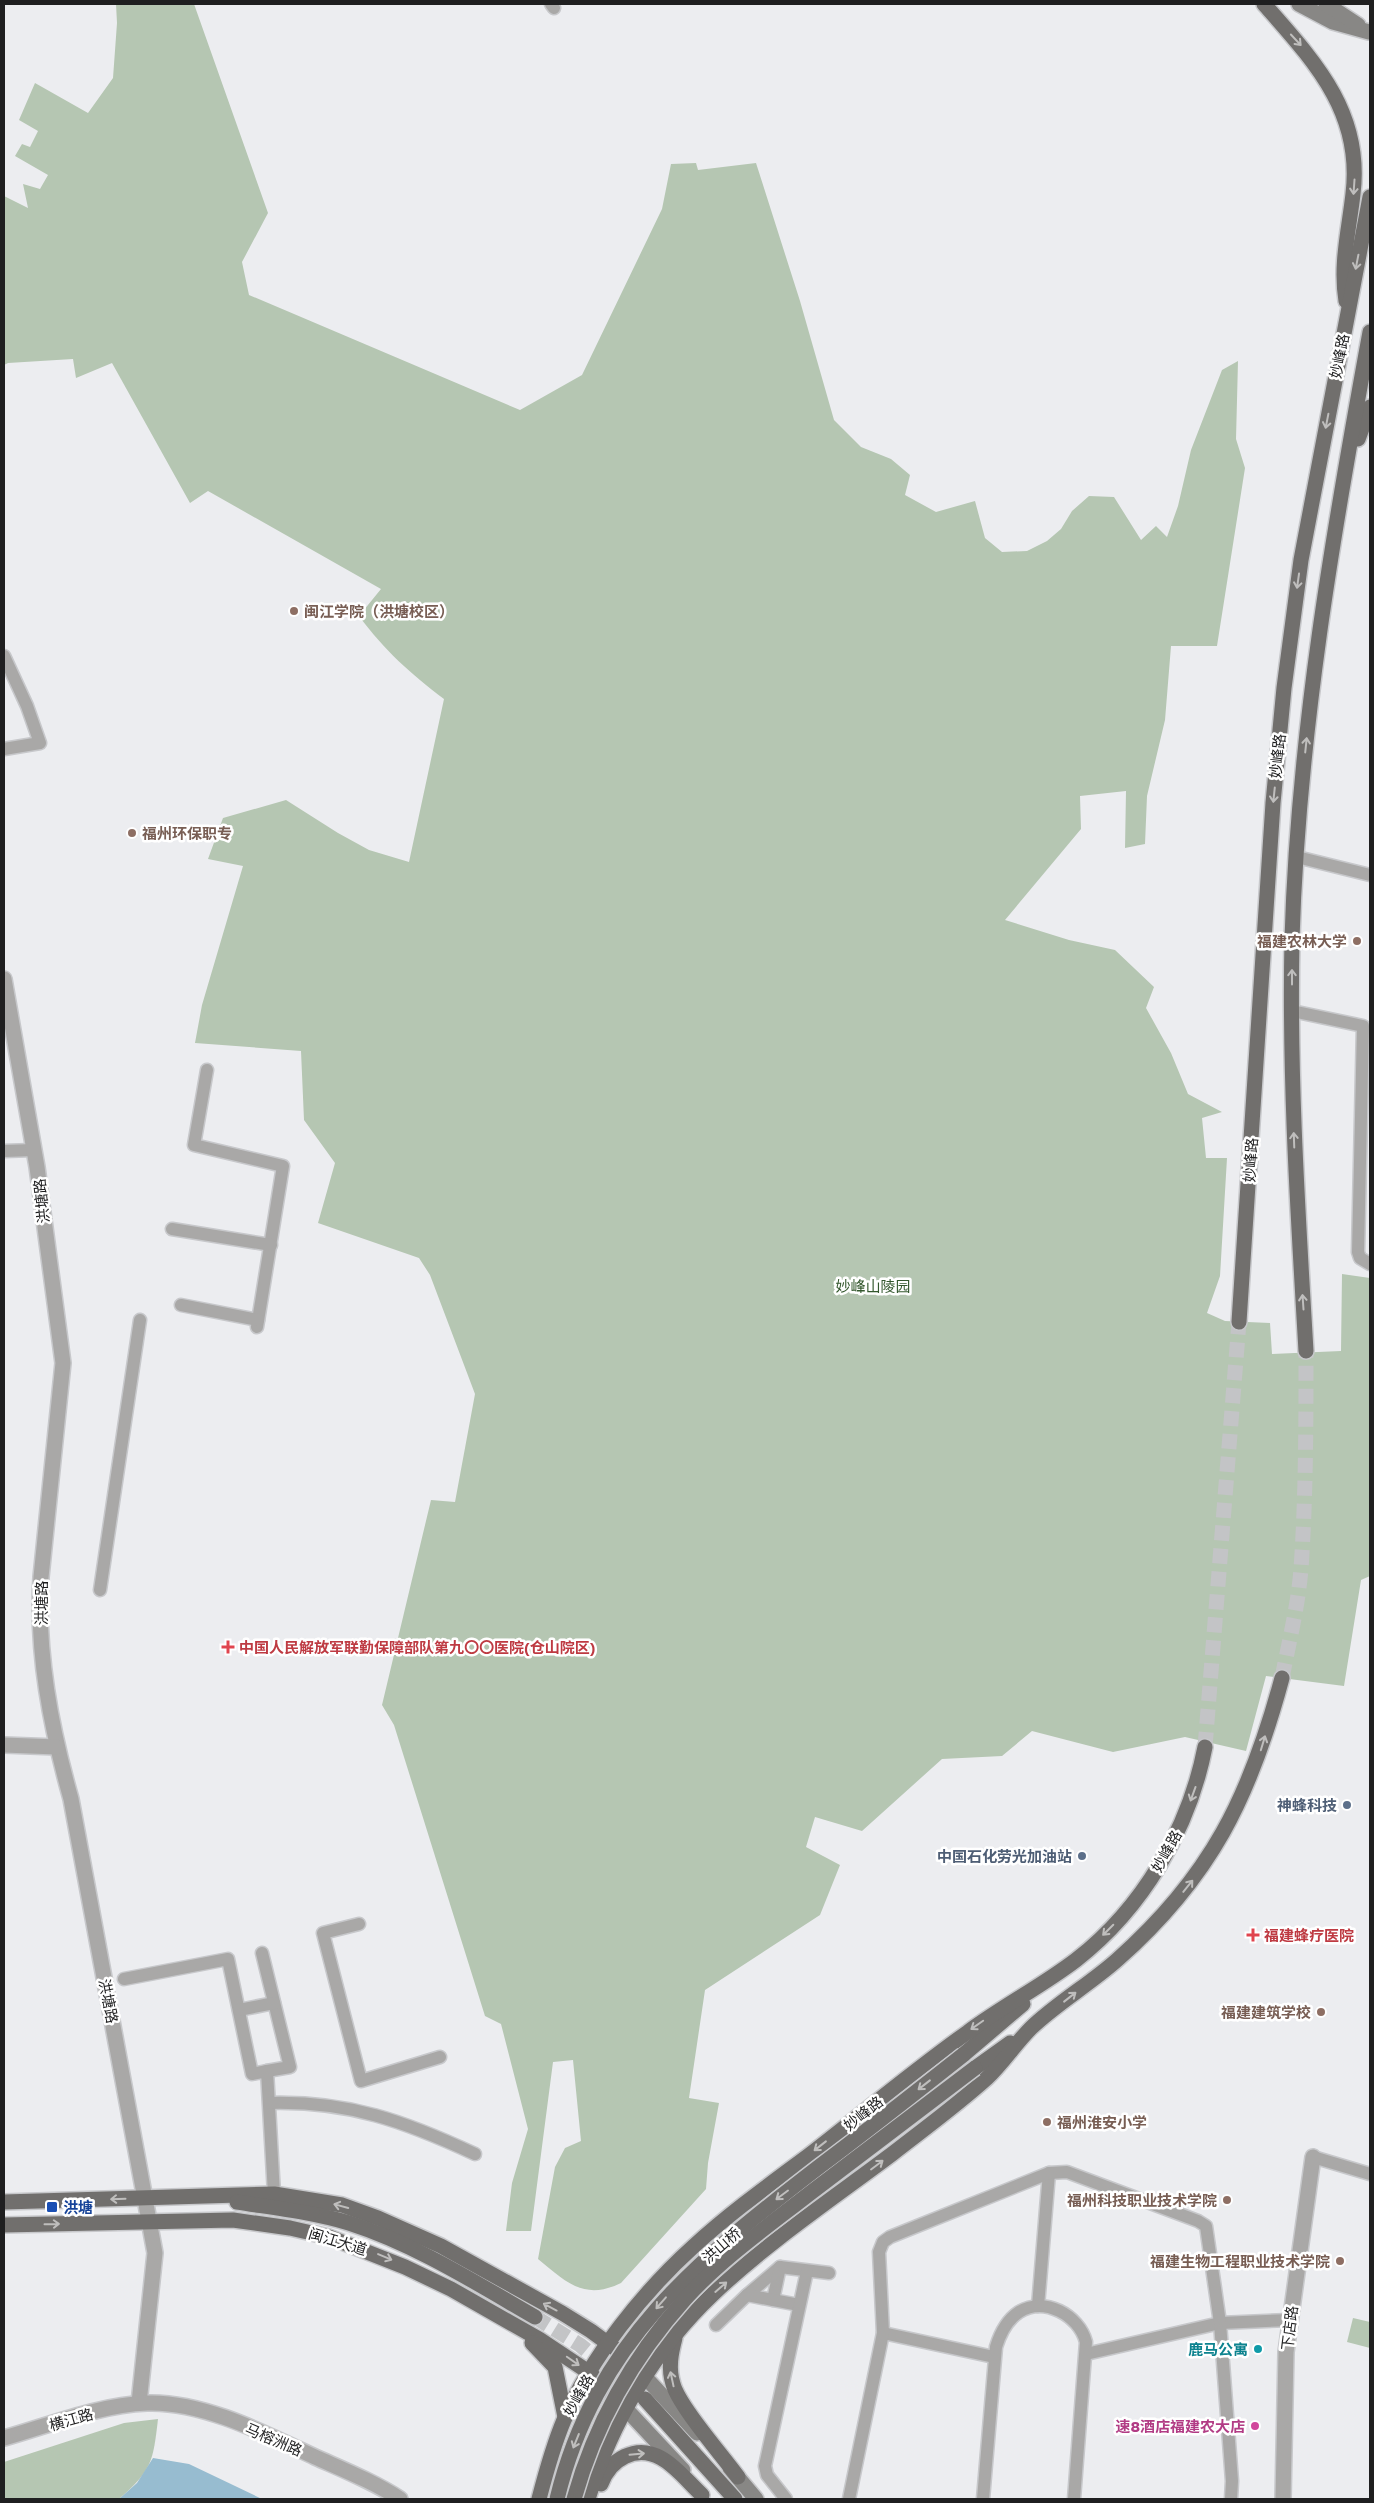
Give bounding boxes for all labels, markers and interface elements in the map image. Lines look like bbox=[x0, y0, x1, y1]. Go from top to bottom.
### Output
one-way arrow bbox=[1290, 34, 1302, 47]
one-way arrow bbox=[1349, 179, 1358, 195]
one-way arrow bbox=[1352, 253, 1362, 269]
street label: 妙峰路 bbox=[1326, 332, 1352, 380]
one-way arrow bbox=[1322, 413, 1332, 429]
one-way arrow bbox=[1293, 573, 1303, 589]
place label: 闽江学院（洪塘校区） bbox=[304, 602, 454, 620]
marker: 闽江学院（洪塘校区） bbox=[288, 605, 300, 617]
street label: 妙峰路 bbox=[1266, 733, 1288, 779]
one-way arrow bbox=[1301, 738, 1311, 754]
one-way arrow bbox=[1269, 787, 1278, 803]
place label: 福州环保职专 bbox=[142, 824, 232, 842]
marker: 福州环保职专 bbox=[126, 827, 138, 839]
place label: 福建农林大学 bbox=[1257, 932, 1347, 950]
marker: 福建农林大学 bbox=[1351, 935, 1363, 947]
one-way arrow bbox=[1287, 970, 1297, 986]
one-way arrow bbox=[1290, 1132, 1299, 1148]
street label: 妙峰路 bbox=[1239, 1137, 1261, 1183]
street label: 洪塘路 bbox=[30, 1178, 52, 1224]
park label: 妙峰山陵园 bbox=[835, 1277, 911, 1295]
one-way arrow bbox=[1299, 1294, 1308, 1310]
street label: 洪塘路 bbox=[32, 1580, 50, 1626]
place label: 中国人民解放军联勤保障部队第九〇〇医院(仓山院区) bbox=[239, 1638, 595, 1656]
marker: 中国人民解放军联勤保障部队第九〇〇医院(仓山院区) bbox=[221, 1640, 235, 1654]
one-way arrow bbox=[1259, 1736, 1268, 1752]
one-way arrow bbox=[1188, 1785, 1197, 1801]
place label: 神蜂科技 bbox=[1277, 1796, 1337, 1814]
marker: 神蜂科技 bbox=[1341, 1799, 1353, 1811]
street label: 妙峰路 bbox=[1147, 1827, 1185, 1875]
place label: 中国石化劳光加油站 bbox=[937, 1847, 1072, 1865]
marker: 中国石化劳光加油站 bbox=[1076, 1850, 1088, 1862]
one-way arrow bbox=[1182, 1880, 1193, 1893]
one-way arrow bbox=[1102, 1924, 1114, 1937]
place label: 福建蜂疗医院 bbox=[1264, 1926, 1354, 1944]
marker: 福建蜂疗医院 bbox=[1246, 1928, 1260, 1942]
street label: 洪塘路 bbox=[96, 1977, 122, 2025]
one-way arrow bbox=[1063, 1992, 1076, 2003]
place label: 福建建筑学校 bbox=[1221, 2003, 1311, 2021]
marker: 福建建筑学校 bbox=[1315, 2006, 1327, 2018]
one-way arrow bbox=[970, 2020, 984, 2030]
one-way arrow bbox=[918, 2080, 931, 2091]
street label: 妙峰路 bbox=[840, 2092, 886, 2134]
place label: 福州淮安小学 bbox=[1057, 2113, 1147, 2131]
marker: 福州淮安小学 bbox=[1041, 2116, 1053, 2128]
one-way arrow bbox=[813, 2141, 827, 2151]
one-way arrow bbox=[870, 2160, 884, 2170]
one-way arrow bbox=[776, 2190, 789, 2201]
place label: 福州科技职业技术学院 bbox=[1067, 2191, 1217, 2209]
one-way arrow bbox=[110, 2194, 126, 2203]
marker: 福州科技职业技术学院 bbox=[1221, 2194, 1233, 2206]
place label: 洪塘 bbox=[63, 2198, 93, 2216]
marker: 洪塘 bbox=[45, 2200, 59, 2214]
one-way arrow bbox=[334, 2201, 350, 2210]
one-way arrow bbox=[44, 2219, 60, 2229]
street label: 洪山桥 bbox=[698, 2223, 744, 2267]
street label: 闽江大道 bbox=[307, 2224, 369, 2258]
place label: 福建生物工程职业技术学院 bbox=[1150, 2252, 1330, 2270]
one-way arrow bbox=[377, 2253, 392, 2263]
marker: 福建生物工程职业技术学院 bbox=[1334, 2255, 1346, 2267]
one-way arrow bbox=[715, 2281, 728, 2292]
one-way arrow bbox=[655, 2296, 666, 2309]
one-way arrow bbox=[543, 2302, 558, 2311]
street label: 下店路 bbox=[1277, 2305, 1301, 2351]
place label: 鹿马公寓 bbox=[1188, 2340, 1248, 2358]
marker: 鹿马公寓 bbox=[1252, 2343, 1264, 2355]
one-way arrow bbox=[566, 2355, 579, 2366]
street label: 妙峰路 bbox=[559, 2371, 597, 2419]
one-way arrow bbox=[667, 2371, 676, 2387]
street label: 横江路 bbox=[47, 2404, 95, 2434]
place label: 速8酒店福建农大店 bbox=[1115, 2417, 1245, 2435]
street label: 马榕洲路 bbox=[243, 2419, 305, 2459]
marker: 速8酒店福建农大店 bbox=[1249, 2420, 1261, 2432]
one-way arrow bbox=[571, 2433, 580, 2448]
one-way arrow bbox=[628, 2449, 644, 2459]

